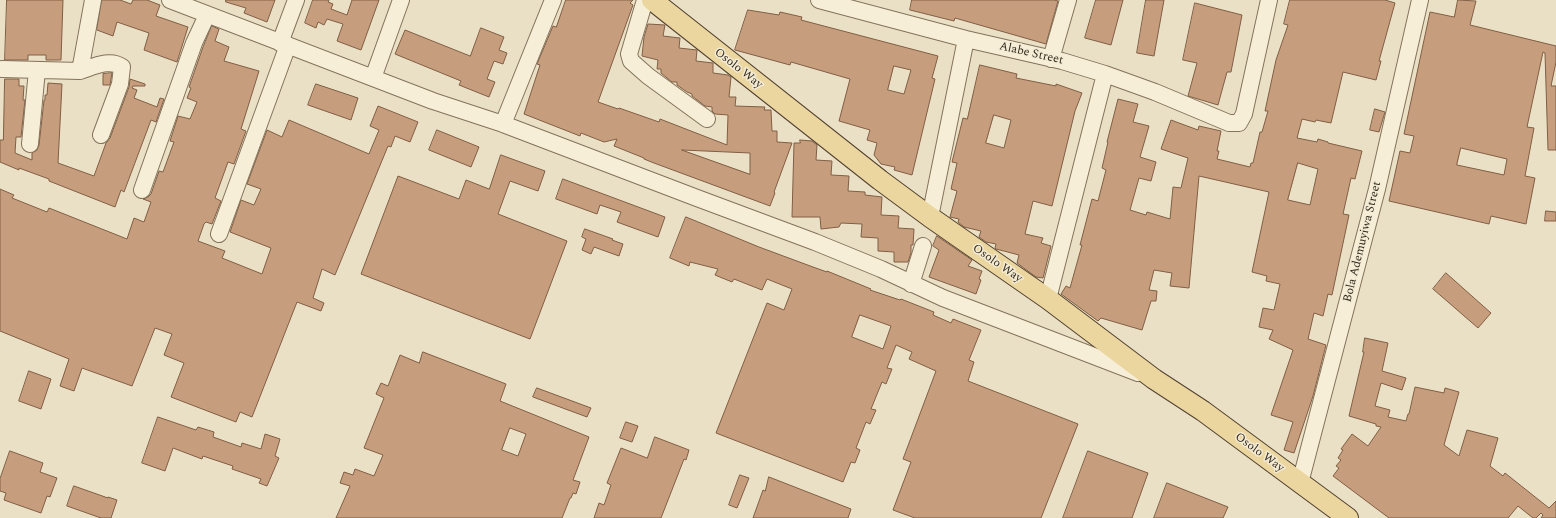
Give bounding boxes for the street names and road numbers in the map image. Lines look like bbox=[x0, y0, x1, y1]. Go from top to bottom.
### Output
street label: Alabe Street bbox=[998, 40, 1064, 68]
street label: Osolo Way bbox=[711, 46, 765, 92]
street label: Bola Ademuyiwa Street bbox=[1341, 180, 1385, 304]
street label: Osolo Way bbox=[969, 242, 1025, 286]
street label: Osolo Way bbox=[1232, 430, 1286, 476]

